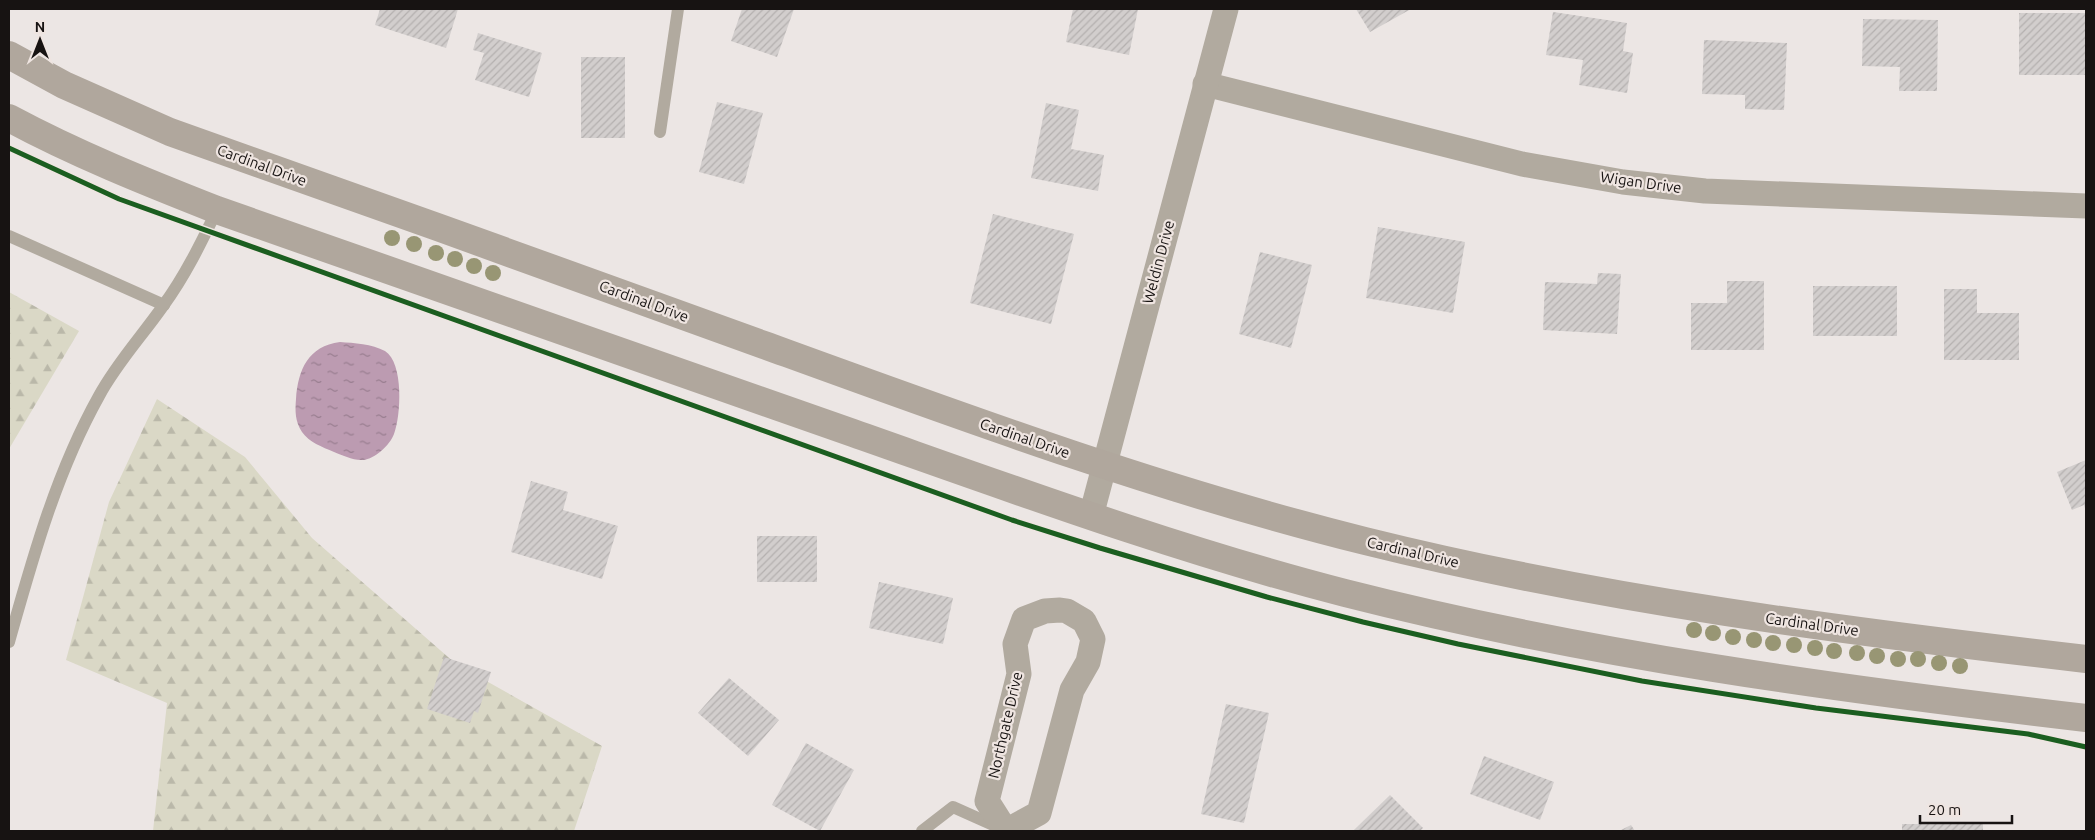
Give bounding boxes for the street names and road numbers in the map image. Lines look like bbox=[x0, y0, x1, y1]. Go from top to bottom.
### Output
street label: Cardinal Drive bbox=[215, 141, 309, 189]
street label: Wigan Drive bbox=[1599, 168, 1683, 196]
street label: Weldin Drive bbox=[1139, 218, 1177, 306]
street label: Cardinal Drive bbox=[597, 277, 691, 325]
street label: Cardinal Drive bbox=[978, 415, 1072, 461]
street label: Cardinal Drive bbox=[1365, 533, 1461, 571]
street label: Cardinal Drive bbox=[1764, 609, 1860, 639]
street label: Northgate Drive bbox=[984, 670, 1026, 780]

